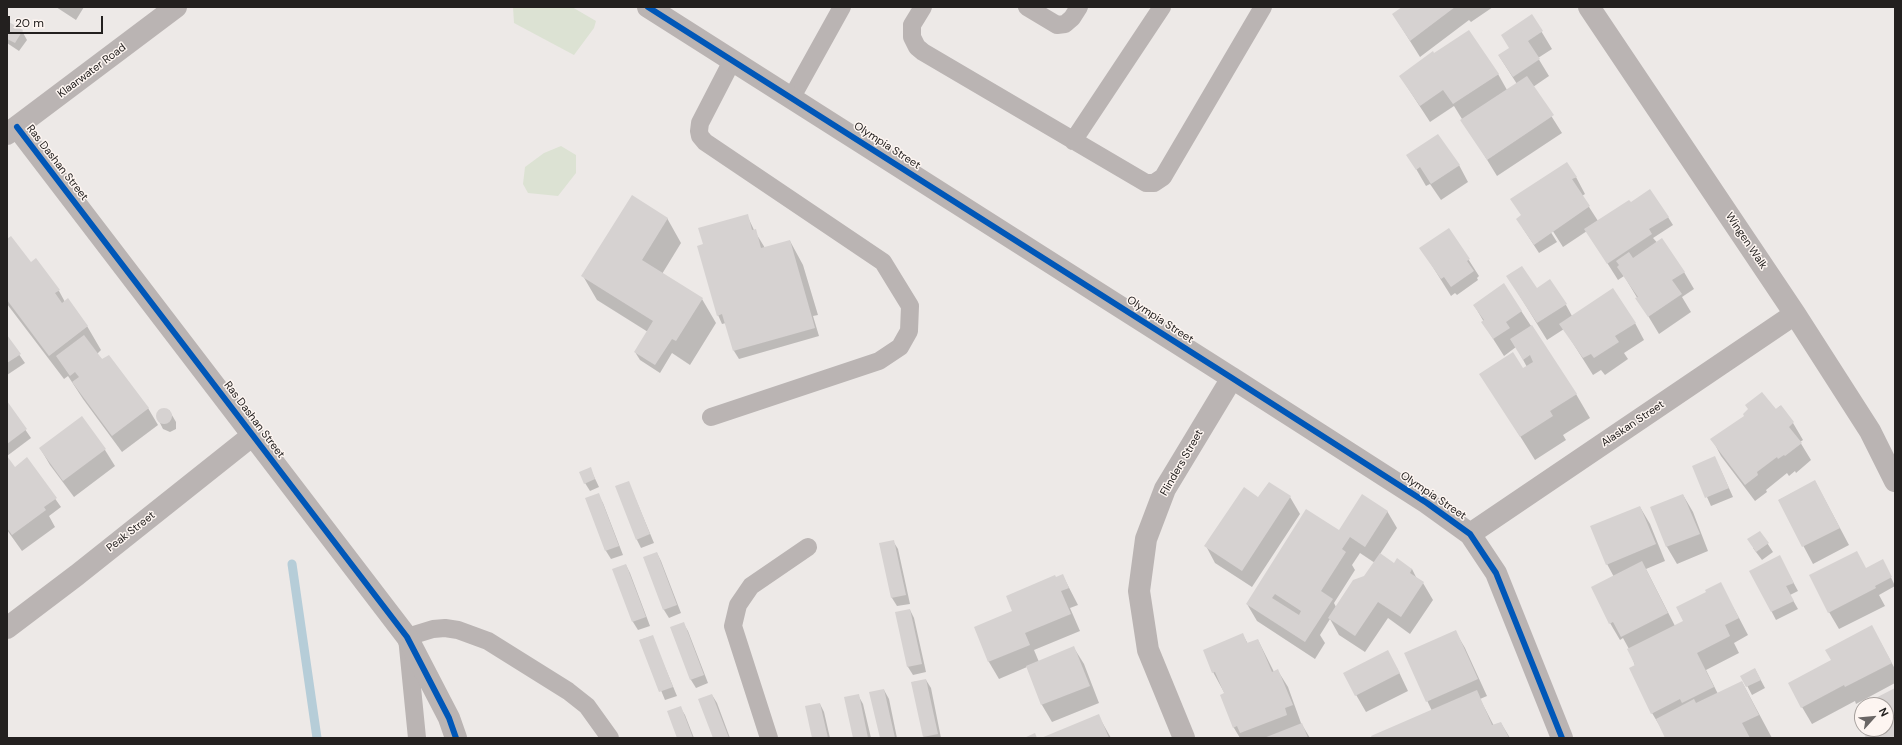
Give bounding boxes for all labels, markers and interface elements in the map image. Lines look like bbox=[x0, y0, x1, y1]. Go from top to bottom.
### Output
scale bar bbox=[10, 8, 105, 34]
text: 20 m bbox=[15, 15, 44, 31]
street label: Klaarwater Road bbox=[55, 41, 129, 101]
street label: Olympia Street bbox=[851, 120, 923, 172]
street label: Ras Dashan Street bbox=[23, 122, 91, 204]
street label: Wingen Walk bbox=[1722, 210, 1770, 272]
street label: Olympia Street bbox=[1124, 294, 1196, 346]
street label: Ras Dashan Street bbox=[221, 379, 287, 461]
street label: Alaskan Street bbox=[1599, 398, 1667, 450]
street label: Flinders Street bbox=[1158, 428, 1206, 498]
street label: Olympia Street bbox=[1398, 469, 1468, 523]
street label: Peak Street bbox=[104, 509, 158, 555]
north arrow bbox=[1854, 697, 1894, 737]
text: N bbox=[1876, 705, 1892, 719]

